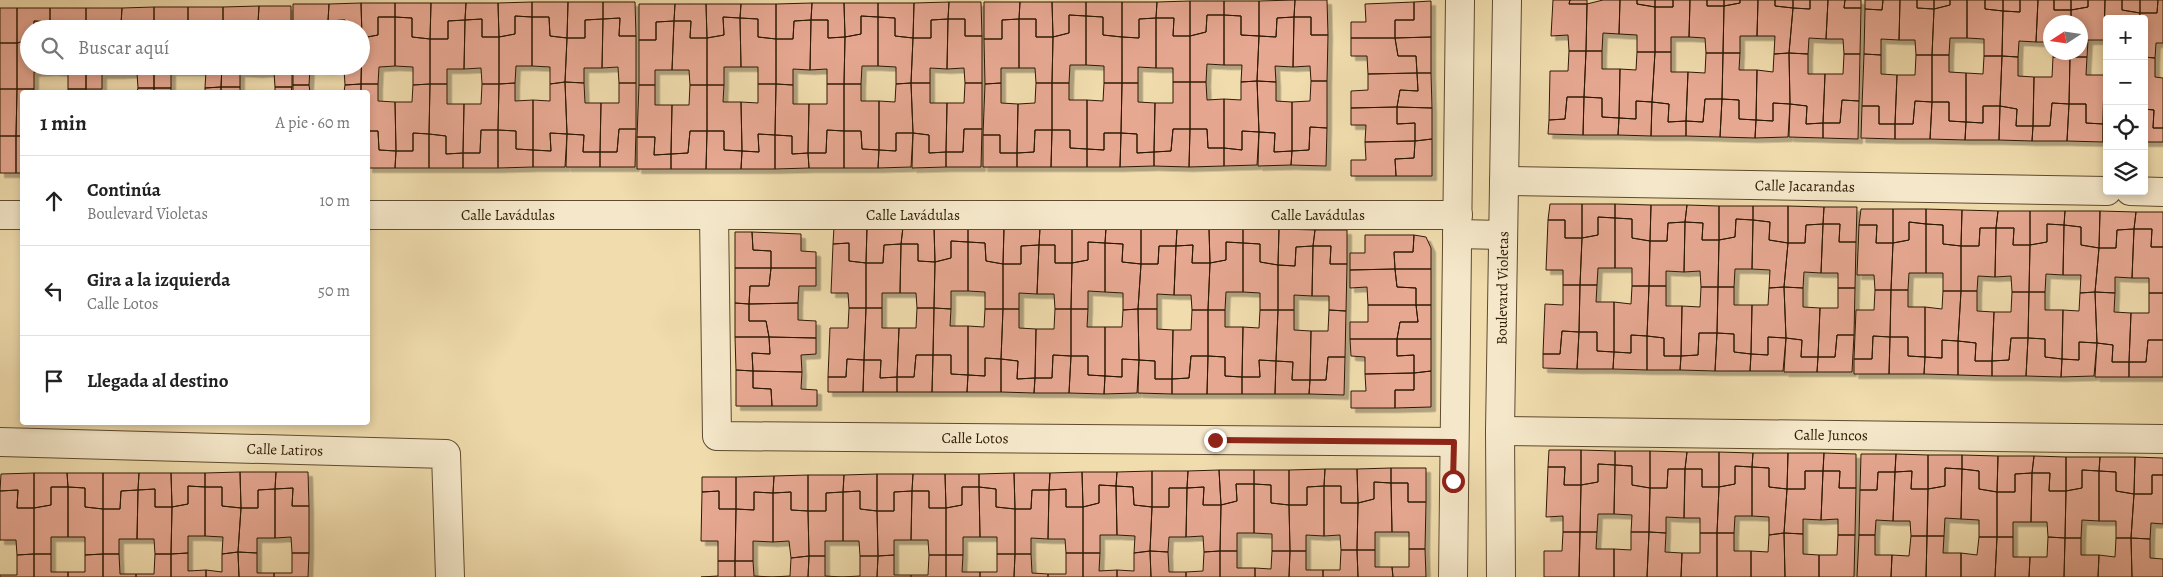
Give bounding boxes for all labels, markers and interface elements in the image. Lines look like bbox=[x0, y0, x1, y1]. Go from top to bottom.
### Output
north arrow bbox=[2043, 15, 2088, 60]
map controls bbox=[2103, 15, 2148, 195]
button: + bbox=[2103, 15, 2148, 60]
search box bbox=[20, 20, 370, 75]
icon: search bbox=[38, 34, 66, 62]
text: Buscar aquí bbox=[78, 35, 169, 61]
button: − bbox=[2103, 60, 2148, 105]
button: locate bbox=[2103, 105, 2148, 150]
text: 1 min bbox=[40, 109, 87, 137]
text: A pie · 60 m bbox=[275, 112, 350, 134]
button: layers bbox=[2103, 150, 2148, 195]
street label: Calle Jacarandas bbox=[1755, 175, 1855, 197]
text: Continúa bbox=[87, 177, 161, 203]
icon: ahead bbox=[40, 187, 68, 215]
text: 10 m bbox=[320, 190, 350, 212]
text: Boulevard Violetas bbox=[87, 203, 208, 225]
street label: Calle Lavádulas bbox=[461, 205, 555, 225]
street label: Calle Lavádulas bbox=[866, 205, 960, 225]
street label: Calle Lavádulas bbox=[1271, 205, 1365, 225]
street label: Boulevard Violetas bbox=[1491, 231, 1513, 345]
text: Gira a la izquierda bbox=[87, 267, 230, 293]
icon: left bbox=[40, 277, 68, 305]
text: 50 m bbox=[318, 280, 350, 302]
text: Calle Lotos bbox=[87, 293, 158, 315]
icon: arrive bbox=[40, 367, 68, 395]
text: Llegada al destino bbox=[87, 368, 229, 394]
street label: Calle Juncos bbox=[1794, 425, 1868, 445]
street label: Calle Lotos bbox=[941, 428, 1009, 448]
route end bbox=[1204, 429, 1227, 452]
street label: Calle Latiros bbox=[246, 439, 323, 461]
route start bbox=[1442, 470, 1465, 493]

